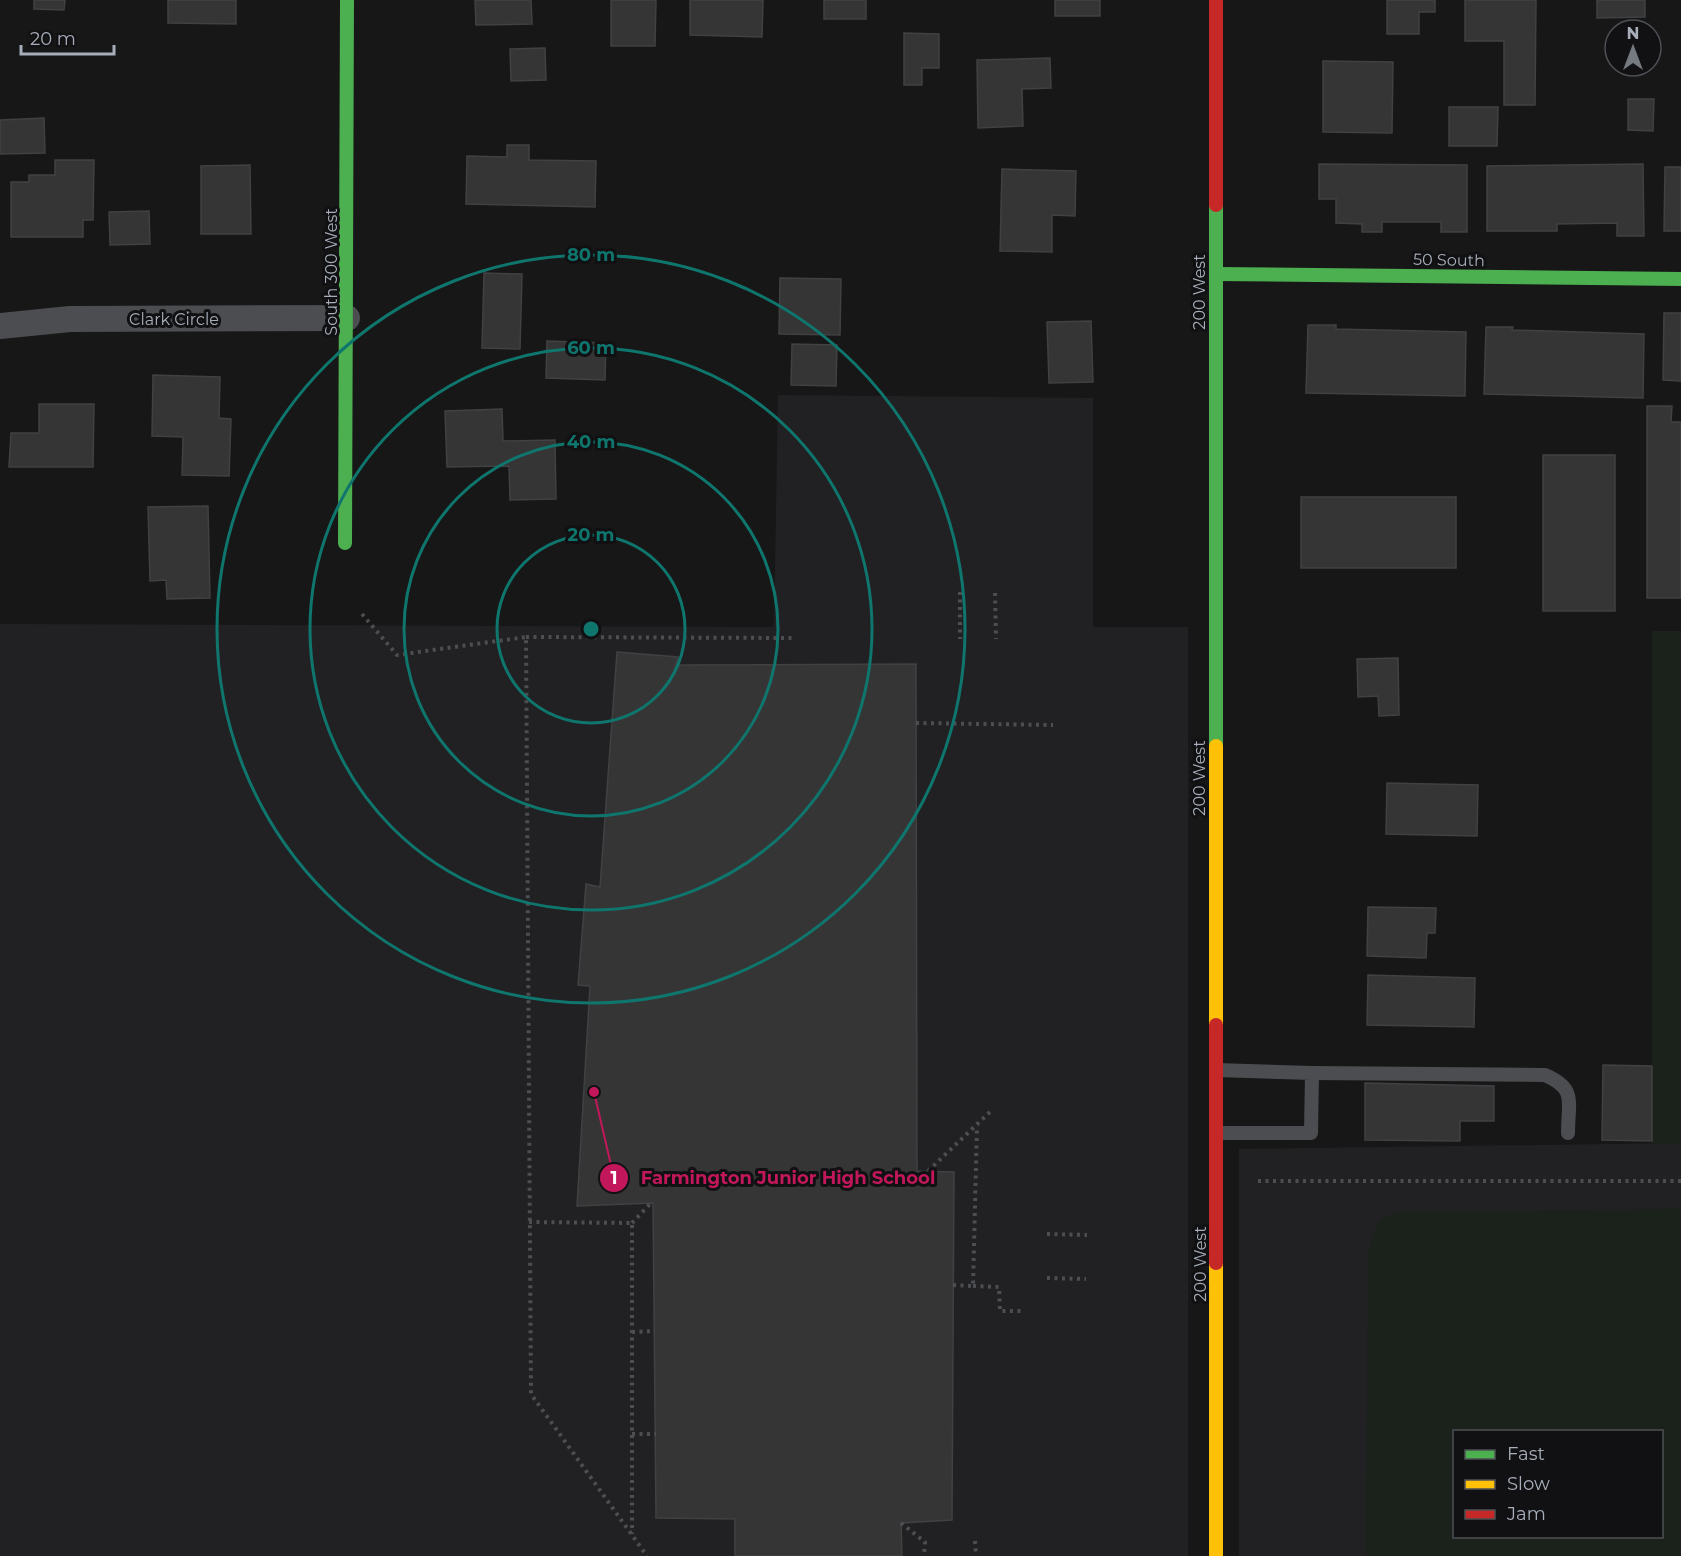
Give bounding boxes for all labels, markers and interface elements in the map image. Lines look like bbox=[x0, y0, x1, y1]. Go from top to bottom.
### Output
scale bar bbox=[21, 18, 114, 56]
north arrow bbox=[1603, 18, 1663, 78]
text: N bbox=[1627, 24, 1639, 43]
text: 20 m bbox=[30, 28, 76, 50]
street label: South 300 West bbox=[322, 208, 341, 336]
text: 80 m bbox=[567, 244, 615, 266]
street label: 50 South bbox=[1413, 250, 1485, 270]
street label: 200 West bbox=[1190, 254, 1209, 330]
street label: Clark Circle bbox=[129, 310, 219, 329]
text: 60 m bbox=[567, 337, 615, 359]
text: 40 m bbox=[567, 431, 615, 453]
text: 20 m bbox=[568, 524, 614, 546]
centre of rings bbox=[581, 619, 601, 639]
street label: 200 West bbox=[1190, 740, 1209, 816]
callout: Farmington Junior High School bbox=[599, 1160, 947, 1196]
text: 1 bbox=[610, 1167, 618, 1189]
text: Farmington Junior High School bbox=[641, 1167, 935, 1189]
street label: 200 West bbox=[1191, 1226, 1210, 1302]
legend bbox=[1453, 1430, 1663, 1538]
text: Fast bbox=[1507, 1443, 1545, 1465]
text: Slow bbox=[1507, 1473, 1550, 1495]
text: Jam bbox=[1506, 1503, 1546, 1525]

